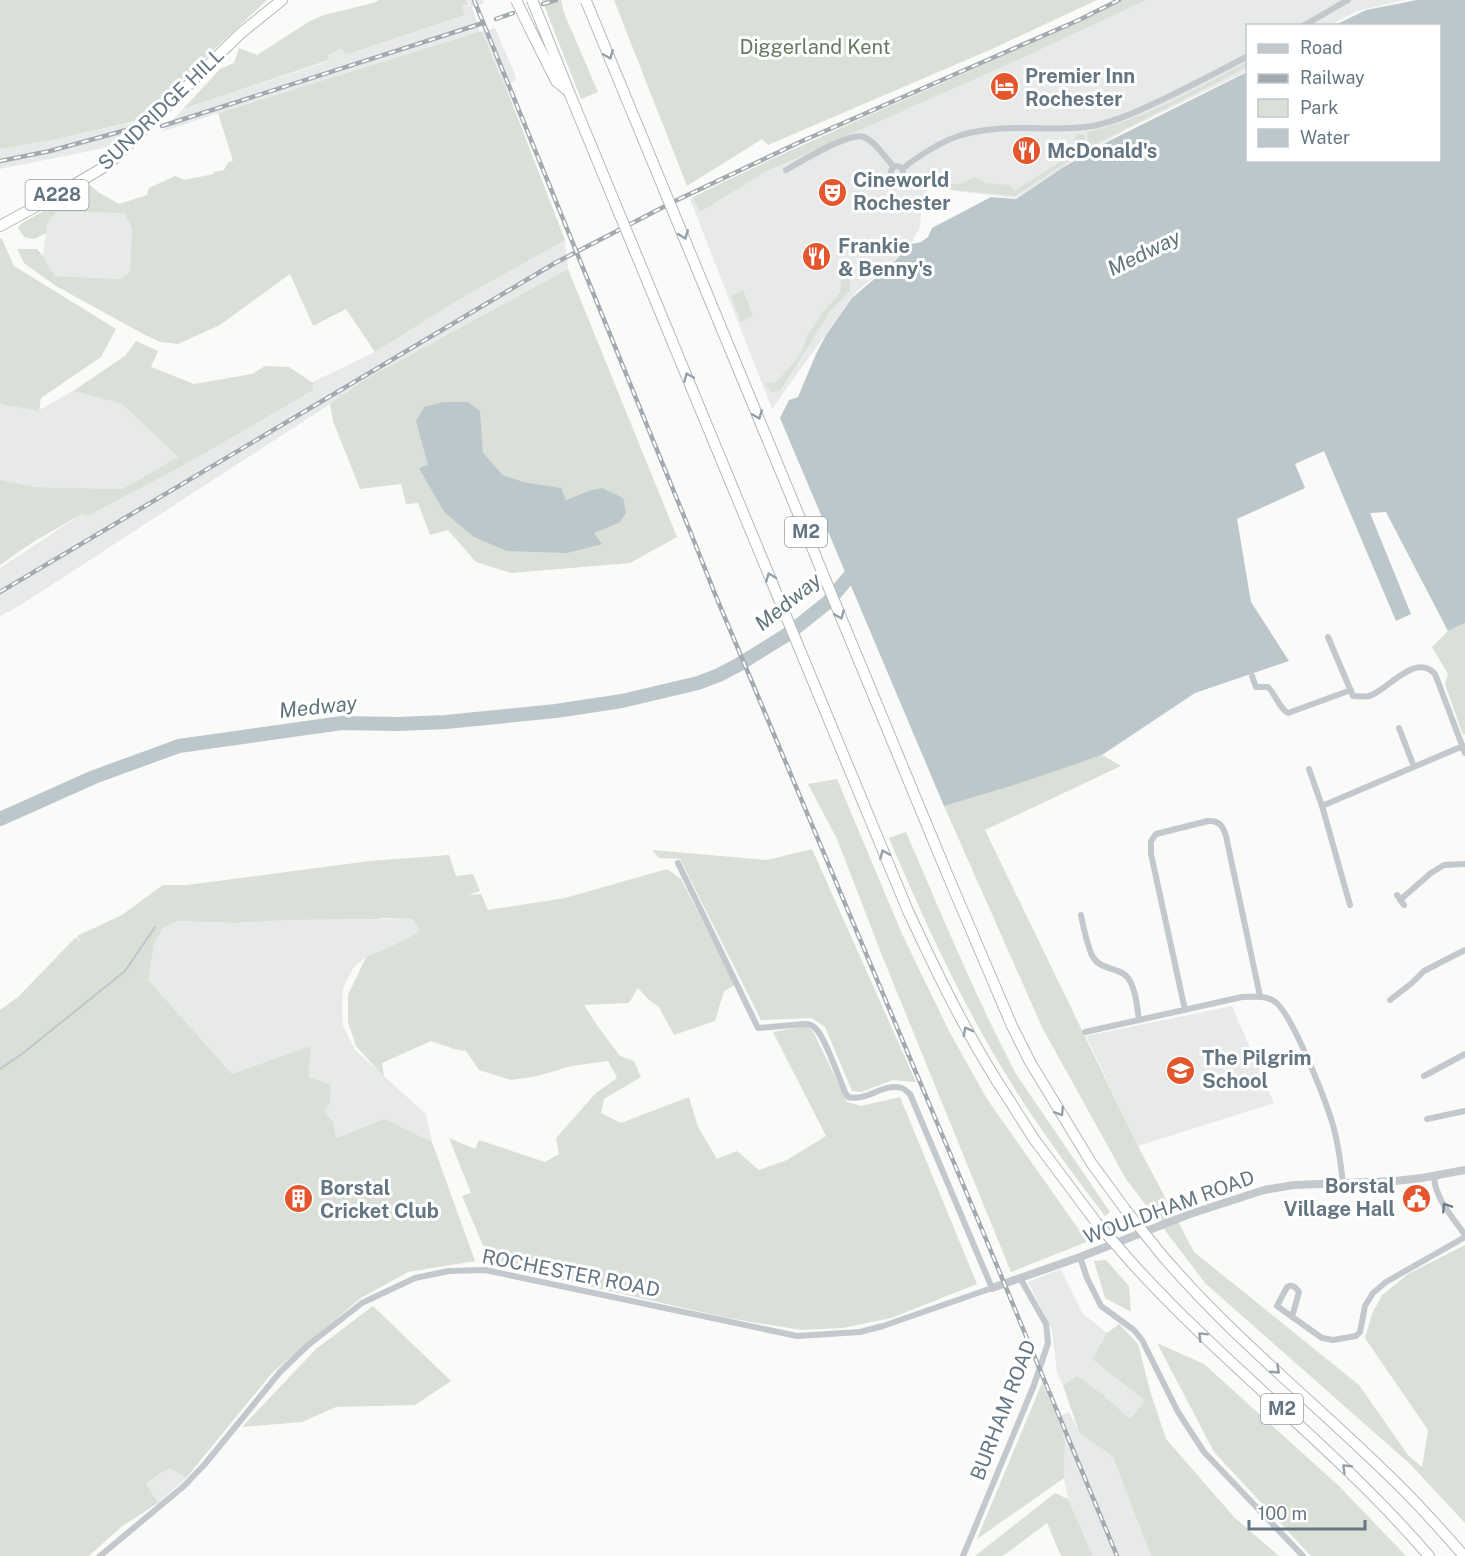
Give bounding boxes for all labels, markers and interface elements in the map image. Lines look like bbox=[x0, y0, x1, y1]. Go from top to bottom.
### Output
legend bbox=[1246, 24, 1441, 162]
park label: Diggerland Kent bbox=[740, 35, 890, 59]
text: Road bbox=[1300, 37, 1343, 58]
street label: SUNDRIDGE HILL bbox=[93, 43, 229, 175]
one-way arrow bbox=[602, 48, 614, 59]
place label: Premier Inn Rochester bbox=[1025, 64, 1135, 111]
text: Railway bbox=[1300, 67, 1365, 88]
hotel icon: Premier Inn Rochester bbox=[988, 71, 1020, 103]
text: Park bbox=[1300, 97, 1338, 118]
text: Water bbox=[1300, 127, 1350, 148]
restaurant icon: McDonald's bbox=[1010, 135, 1042, 167]
place label: McDonald's bbox=[1047, 139, 1157, 163]
place label: Cineworld Rochester bbox=[853, 168, 951, 215]
theatre icon: Cineworld Rochester bbox=[816, 176, 848, 208]
road number: A228 bbox=[26, 180, 88, 210]
water label: Medway bbox=[1103, 224, 1185, 281]
one-way arrow bbox=[676, 229, 689, 240]
place label: Frankie & Benny's bbox=[838, 234, 933, 281]
restaurant icon: Frankie & Benny's bbox=[801, 241, 833, 273]
one-way arrow bbox=[683, 373, 695, 384]
one-way arrow bbox=[751, 409, 763, 420]
road number: M2 bbox=[785, 517, 827, 547]
water label: Medway bbox=[749, 567, 826, 636]
one-way arrow bbox=[765, 572, 777, 583]
one-way arrow bbox=[833, 609, 845, 620]
water label: Medway bbox=[278, 690, 358, 723]
one-way arrow bbox=[879, 850, 891, 861]
one-way arrow bbox=[963, 1026, 974, 1037]
place label: The Pilgrim School bbox=[1202, 1046, 1311, 1093]
school or university icon: The Pilgrim School bbox=[1165, 1054, 1197, 1086]
one-way arrow bbox=[1052, 1106, 1063, 1117]
street label: WOULDHAM ROAD bbox=[1080, 1165, 1258, 1249]
place label: Borstal Village Hall bbox=[1284, 1174, 1395, 1221]
place label: Borstal Cricket Club bbox=[320, 1176, 439, 1223]
public building icon: Borstal Village Hall bbox=[1400, 1182, 1432, 1214]
building icon: Borstal Cricket Club bbox=[283, 1183, 315, 1215]
one-way arrow bbox=[1442, 1202, 1453, 1213]
street label: ROCHESTER ROAD bbox=[480, 1244, 662, 1302]
one-way arrow bbox=[1199, 1332, 1209, 1343]
street label: BURHAM ROAD bbox=[965, 1336, 1041, 1484]
one-way arrow bbox=[1269, 1363, 1279, 1374]
road number: M2 bbox=[1261, 1394, 1303, 1424]
one-way arrow bbox=[1342, 1464, 1352, 1475]
scale bar bbox=[1249, 1493, 1364, 1531]
text: 100 m bbox=[1258, 1503, 1307, 1524]

